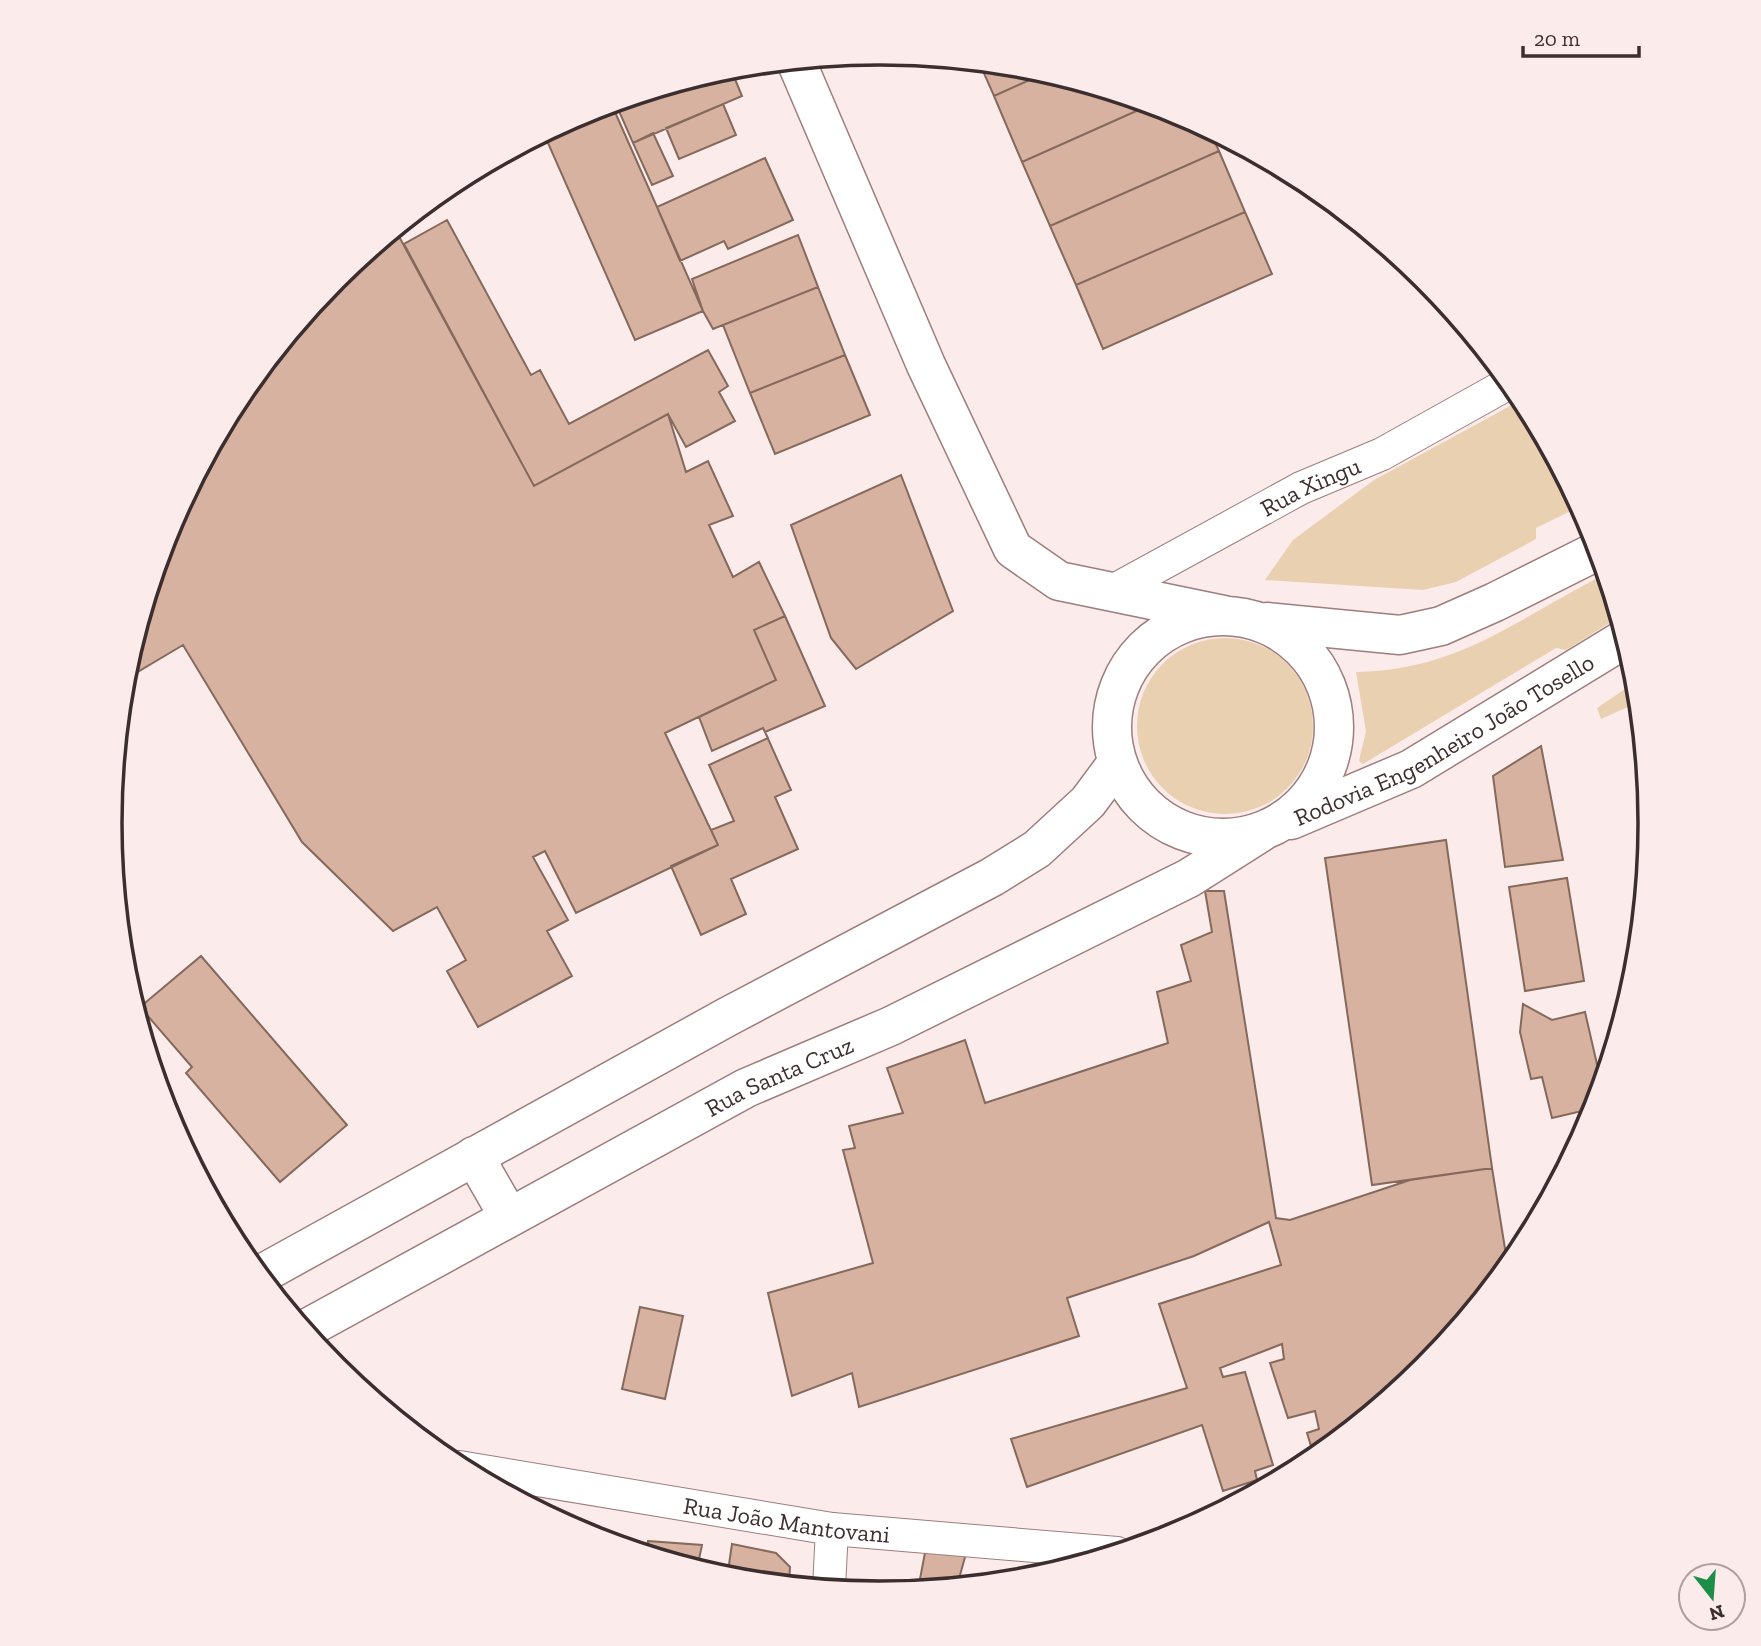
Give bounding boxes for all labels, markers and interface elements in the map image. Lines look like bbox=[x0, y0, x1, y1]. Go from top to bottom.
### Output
scale bar bbox=[1523, 14, 1638, 58]
text: 20 m bbox=[1534, 26, 1580, 51]
street label: Rua Xingu bbox=[1255, 450, 1365, 522]
street label: Rodovia Engenheiro João Tosello bbox=[1289, 647, 1599, 832]
street label: Rua Santa Cruz bbox=[700, 1029, 857, 1122]
street label: Rua João Mantovani bbox=[681, 1490, 891, 1548]
north arrow bbox=[1677, 1562, 1747, 1632]
text: N bbox=[1707, 1600, 1727, 1626]

